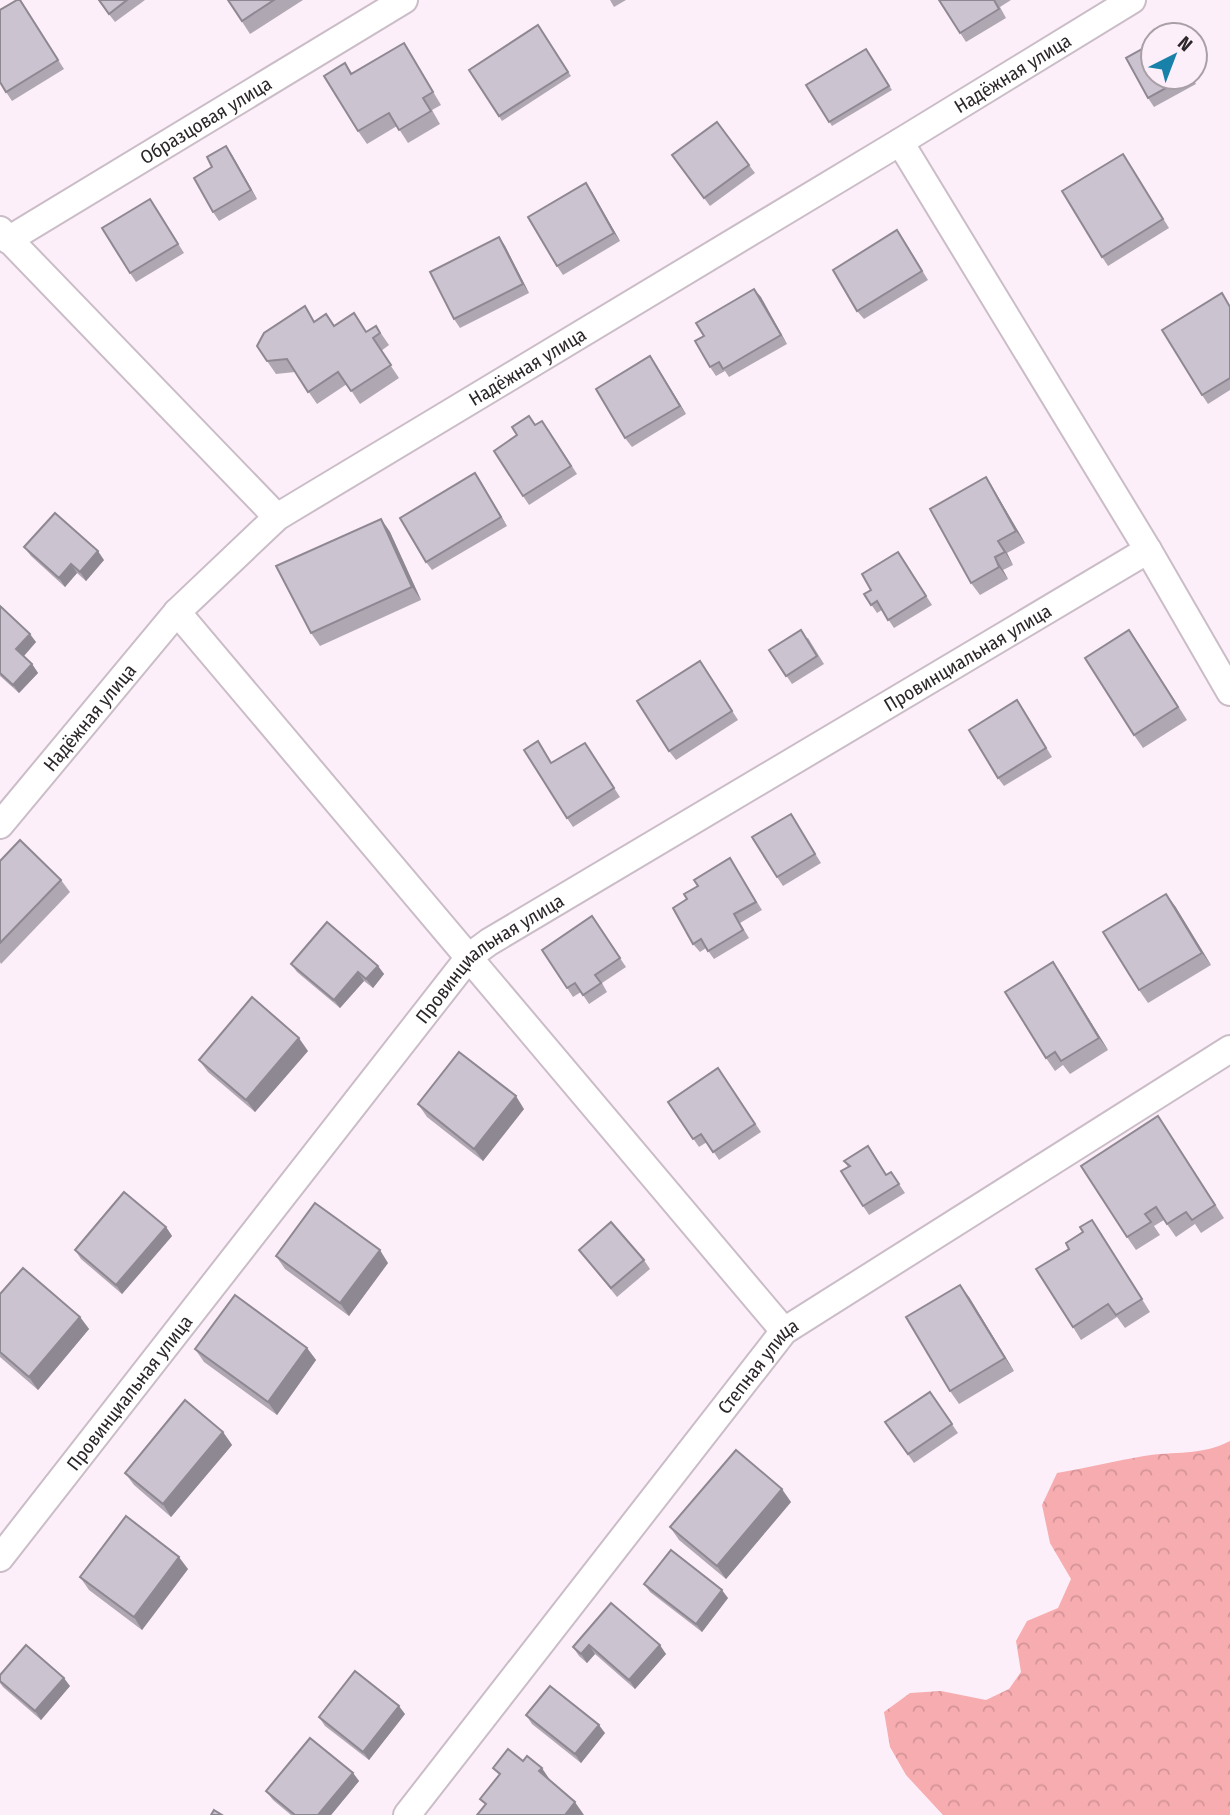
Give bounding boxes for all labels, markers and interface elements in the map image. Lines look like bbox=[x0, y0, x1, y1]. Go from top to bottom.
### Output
north arrow bbox=[1139, 21, 1209, 91]
street label: Надёжная улица bbox=[950, 29, 1075, 118]
text: N bbox=[1173, 31, 1197, 56]
street label: Образцовая улица bbox=[136, 72, 276, 169]
street label: Надёжная улица bbox=[465, 323, 590, 411]
street label: Провинциальная улица bbox=[880, 599, 1055, 716]
street label: Надёжная улица bbox=[39, 659, 141, 776]
street label: Провинциальная улица bbox=[411, 889, 568, 1028]
street label: Провинциальная улица bbox=[62, 1311, 197, 1475]
street label: Степная улица bbox=[713, 1314, 803, 1419]

